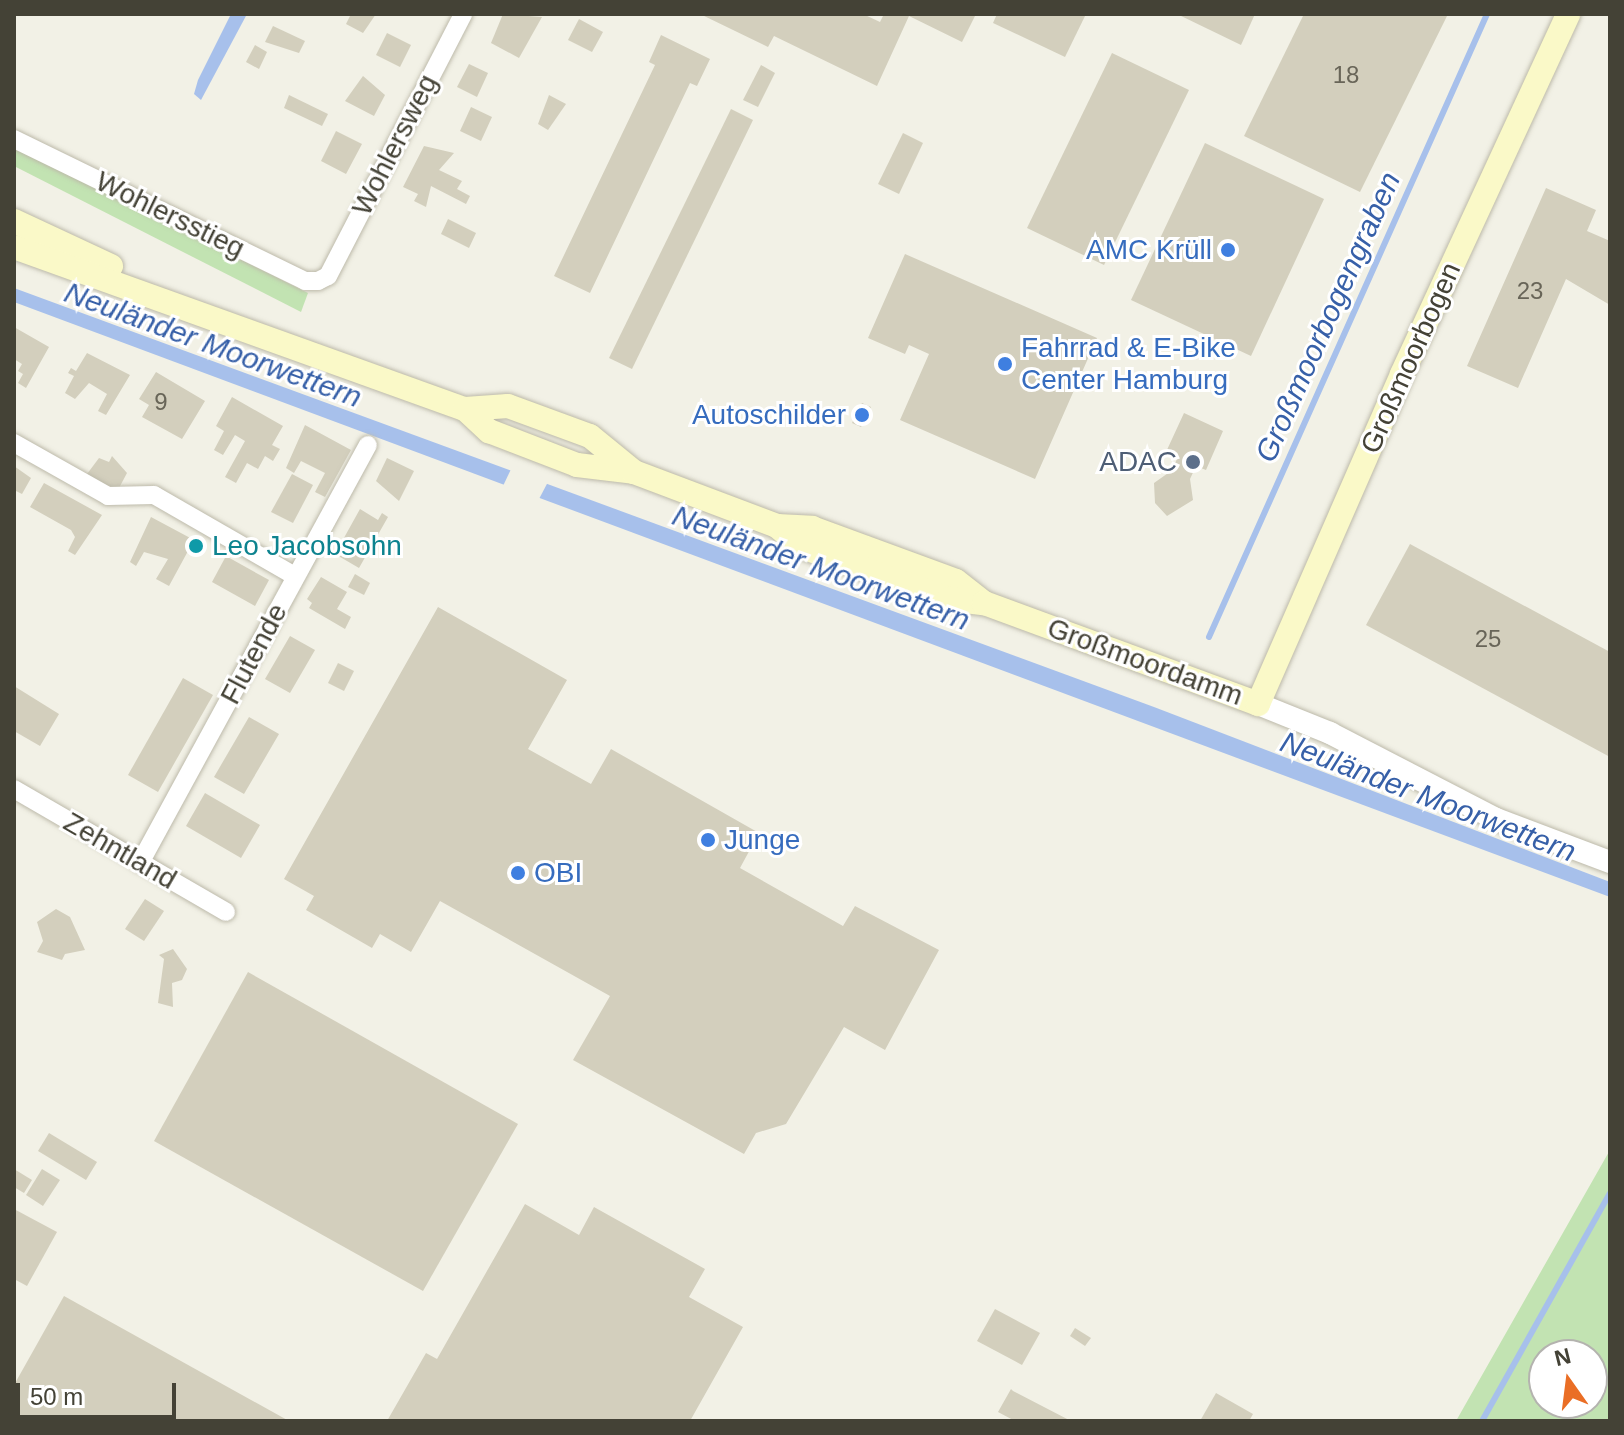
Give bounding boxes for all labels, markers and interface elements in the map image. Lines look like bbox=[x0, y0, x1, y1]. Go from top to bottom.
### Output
house number: 18 bbox=[1333, 61, 1359, 89]
street label: Wohlersweg bbox=[345, 69, 445, 221]
street label: Wohlersstieg bbox=[90, 165, 250, 265]
water label: Großmoorbogengraben bbox=[1248, 166, 1408, 468]
place label: AMC Krüll bbox=[1086, 233, 1212, 267]
marker: AMC Krüll bbox=[1219, 241, 1237, 259]
street label: Großmoorbogen bbox=[1354, 257, 1468, 459]
water label: Neuländer Moorwettern bbox=[60, 274, 366, 416]
house number: 23 bbox=[1517, 277, 1543, 305]
place label: Fahrrad & E-Bike Center Hamburg bbox=[1021, 331, 1236, 397]
marker: Fahrrad & E-Bike Center Hamburg bbox=[996, 355, 1014, 373]
house number: 9 bbox=[154, 388, 168, 416]
place label: Autoschilder bbox=[692, 398, 846, 432]
marker: Autoschilder bbox=[853, 406, 871, 424]
place label: ADAC bbox=[1099, 445, 1177, 479]
marker: ADAC bbox=[1184, 453, 1202, 471]
water label: Neuländer Moorwettern bbox=[668, 497, 974, 639]
place label: Leo Jacobsohn bbox=[212, 529, 402, 563]
marker: Leo Jacobsohn bbox=[187, 537, 205, 555]
street label: Flutende bbox=[214, 598, 294, 710]
street label: Großmoordamm bbox=[1043, 611, 1247, 713]
house number: 25 bbox=[1475, 625, 1501, 653]
water label: Neuländer Moorwettern bbox=[1275, 724, 1581, 870]
street label: Zehntland bbox=[58, 805, 182, 897]
place label: Junge bbox=[724, 823, 800, 857]
marker: Junge bbox=[699, 831, 717, 849]
place label: OBI bbox=[534, 856, 582, 890]
marker: OBI bbox=[509, 864, 527, 882]
north arrow bbox=[1528, 1339, 1608, 1419]
text: N bbox=[1552, 1343, 1573, 1371]
scale bar bbox=[20, 1367, 180, 1417]
text: 50 m bbox=[30, 1383, 83, 1410]

